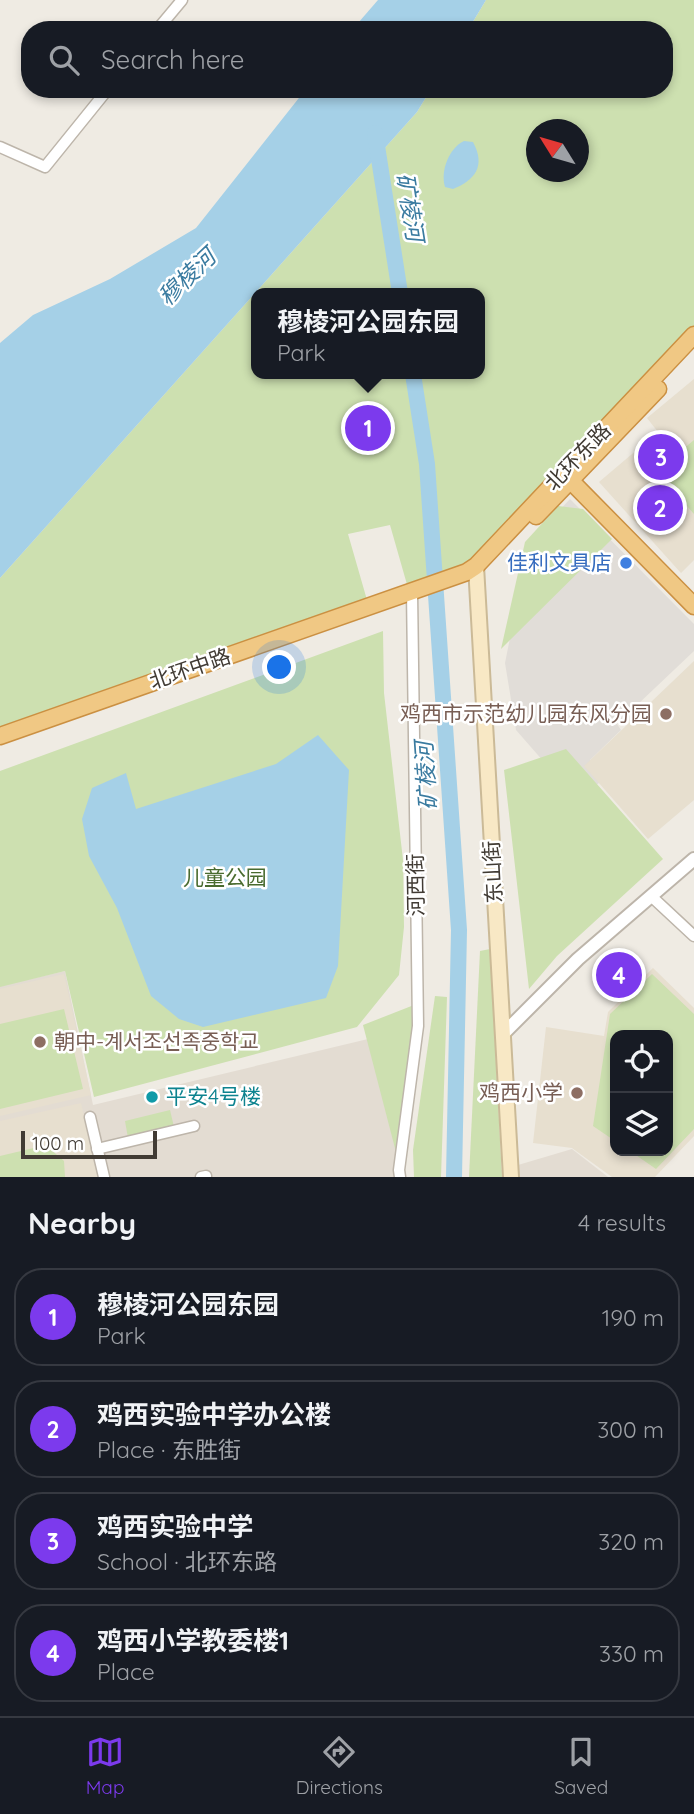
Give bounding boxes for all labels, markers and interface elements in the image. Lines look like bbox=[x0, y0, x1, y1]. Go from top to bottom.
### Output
search box bbox=[21, 21, 673, 98]
icon: search bbox=[45, 41, 83, 79]
text: Search here bbox=[101, 43, 245, 76]
north arrow bbox=[526, 119, 589, 182]
water label: 矿棱河 bbox=[391, 171, 431, 247]
water label: 穆棱河 bbox=[152, 239, 224, 311]
popup bbox=[251, 288, 485, 379]
text: 穆棱河公园东园 bbox=[277, 305, 459, 338]
text: Park bbox=[277, 338, 326, 367]
pin: 1 bbox=[345, 402, 391, 454]
street label: 北环东路 bbox=[539, 417, 616, 496]
pin: 3 bbox=[638, 431, 684, 483]
pin: 2 bbox=[637, 482, 683, 534]
place label: 佳利文具店 bbox=[507, 549, 612, 575]
marker: 佳利文具店 bbox=[618, 555, 634, 571]
street label: 北环中路 bbox=[146, 642, 234, 694]
your location bbox=[262, 650, 296, 684]
place label: 鸡西市示范幼儿园东风分园 bbox=[400, 700, 652, 726]
marker: 鸡西市示范幼儿园东风分园 bbox=[658, 706, 674, 722]
water label: 矿棱河 bbox=[408, 737, 442, 811]
street label: 东山街 bbox=[477, 840, 507, 904]
street label: 河西街 bbox=[401, 853, 429, 917]
park label: 儿童公园 bbox=[183, 864, 267, 890]
pin: 4 bbox=[596, 949, 642, 1001]
place label: 朝中-계서조선족중학교 bbox=[54, 1028, 259, 1054]
map controls bbox=[610, 1030, 673, 1156]
button: locate bbox=[610, 1030, 673, 1093]
marker: 朝中-계서조선족중학교 bbox=[32, 1034, 48, 1050]
place label: 鸡西小学 bbox=[479, 1079, 563, 1105]
place label: 平安4号楼 bbox=[166, 1083, 261, 1109]
marker: 鸡西小学 bbox=[569, 1085, 585, 1101]
marker: 平安4号楼 bbox=[144, 1089, 160, 1105]
button: layers bbox=[610, 1093, 673, 1156]
scale bar bbox=[21, 1128, 158, 1160]
text: 100 m bbox=[32, 1131, 84, 1155]
text: Nearby bbox=[28, 1204, 136, 1242]
text: 4 results bbox=[578, 1208, 666, 1237]
text: 穆棱河公园东园 bbox=[97, 1288, 279, 1321]
text: 1 bbox=[49, 1303, 57, 1332]
text: 190 m bbox=[602, 1303, 664, 1332]
text: Park bbox=[97, 1321, 146, 1350]
text: 鸡西实验中学办公楼 bbox=[97, 1398, 331, 1431]
text: 2 bbox=[46, 1415, 60, 1444]
text: 300 m bbox=[597, 1415, 664, 1444]
text: Place · 东胜街 bbox=[97, 1435, 241, 1464]
text: 鸡西实验中学 bbox=[97, 1510, 253, 1543]
text: 3 bbox=[47, 1527, 59, 1556]
text: 320 m bbox=[598, 1527, 664, 1556]
text: School · 北环东路 bbox=[97, 1547, 277, 1576]
text: 鸡西小学教委楼1 bbox=[97, 1624, 289, 1657]
text: 4 bbox=[46, 1639, 60, 1668]
text: 330 m bbox=[599, 1639, 664, 1668]
text: Place bbox=[97, 1657, 155, 1686]
tab: Map bbox=[86, 1733, 124, 1799]
tab: Directions bbox=[296, 1733, 383, 1799]
tab: Saved bbox=[554, 1733, 608, 1799]

